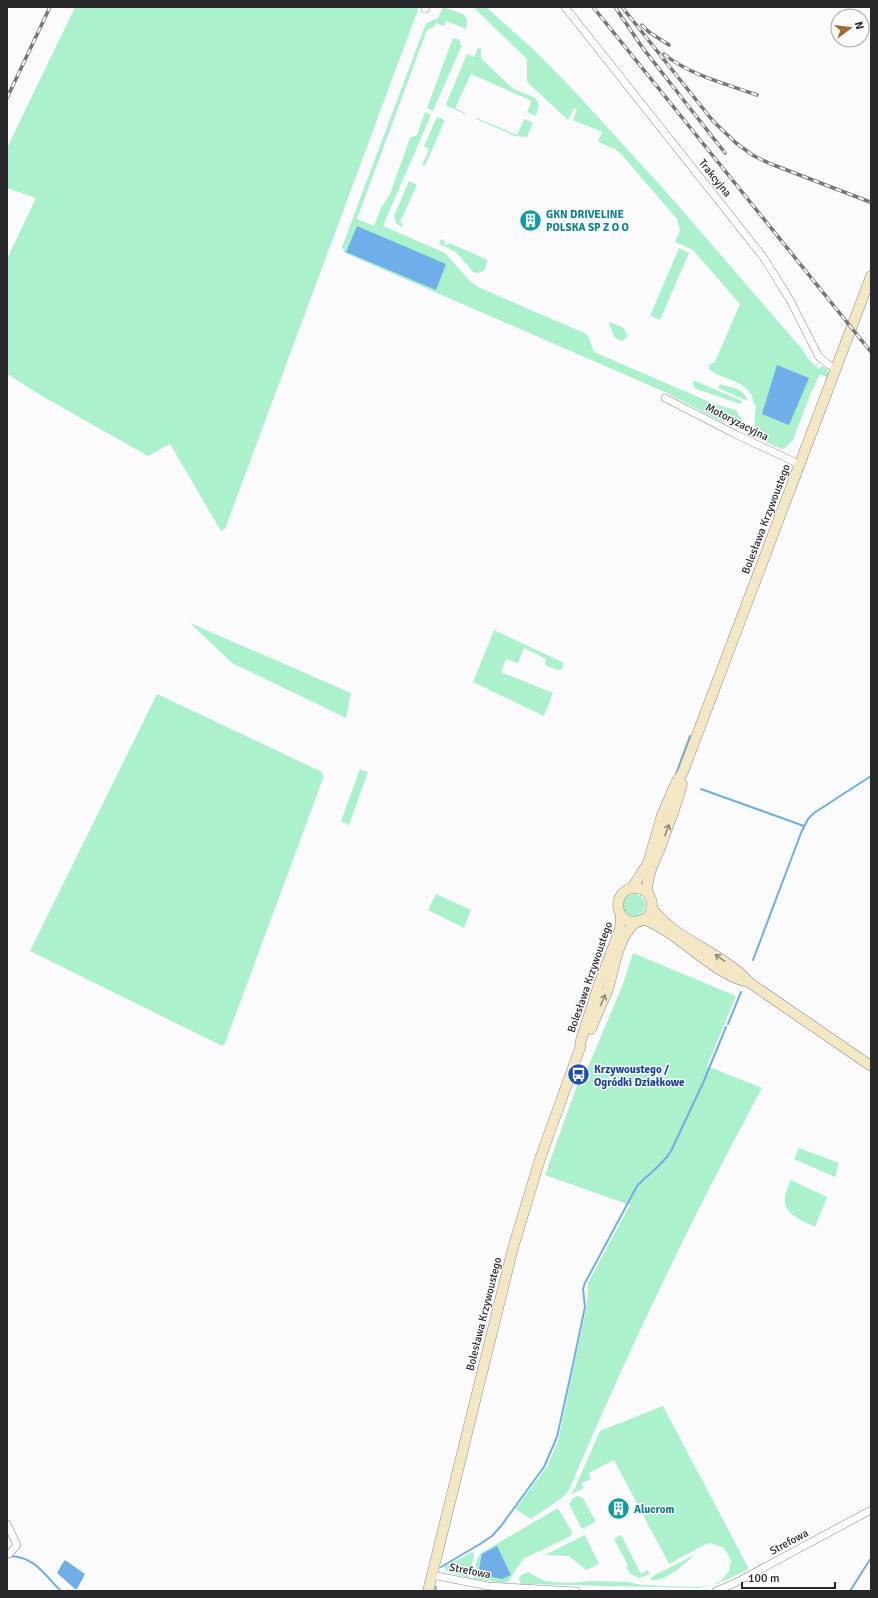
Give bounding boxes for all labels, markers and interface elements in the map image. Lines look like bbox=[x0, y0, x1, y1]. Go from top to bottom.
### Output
north arrow bbox=[830, 8, 870, 48]
text: N bbox=[852, 20, 866, 31]
street label: Trakcyjna bbox=[696, 157, 734, 200]
building icon: GKN DRIVELINE POLSKA SP Z O O bbox=[518, 207, 544, 233]
place label: GKN DRIVELINE POLSKA SP Z O O bbox=[546, 208, 629, 234]
street label: Motoryzacyjna bbox=[703, 401, 771, 444]
street label: Bolesława Krzywoustego bbox=[739, 462, 793, 576]
one-way arrow bbox=[663, 825, 671, 837]
street label: Bolesława Krzywoustego bbox=[565, 919, 615, 1034]
one-way arrow bbox=[715, 954, 726, 962]
one-way arrow bbox=[600, 995, 607, 1007]
bus stop icon: Krzywoustego / Ogródki Działkowe bbox=[565, 1062, 591, 1088]
place label: Krzywoustego / Ogródki Działkowe bbox=[594, 1063, 685, 1089]
street label: Bolesława Krzywoustego bbox=[464, 1256, 504, 1372]
building icon: Alucrom bbox=[606, 1496, 632, 1522]
place label: Alucrom bbox=[634, 1503, 674, 1516]
street label: Strefowa bbox=[767, 1526, 811, 1558]
street label: Strefowa bbox=[448, 1561, 492, 1581]
scale bar bbox=[742, 1564, 835, 1590]
text: 100 m bbox=[748, 1571, 780, 1586]

